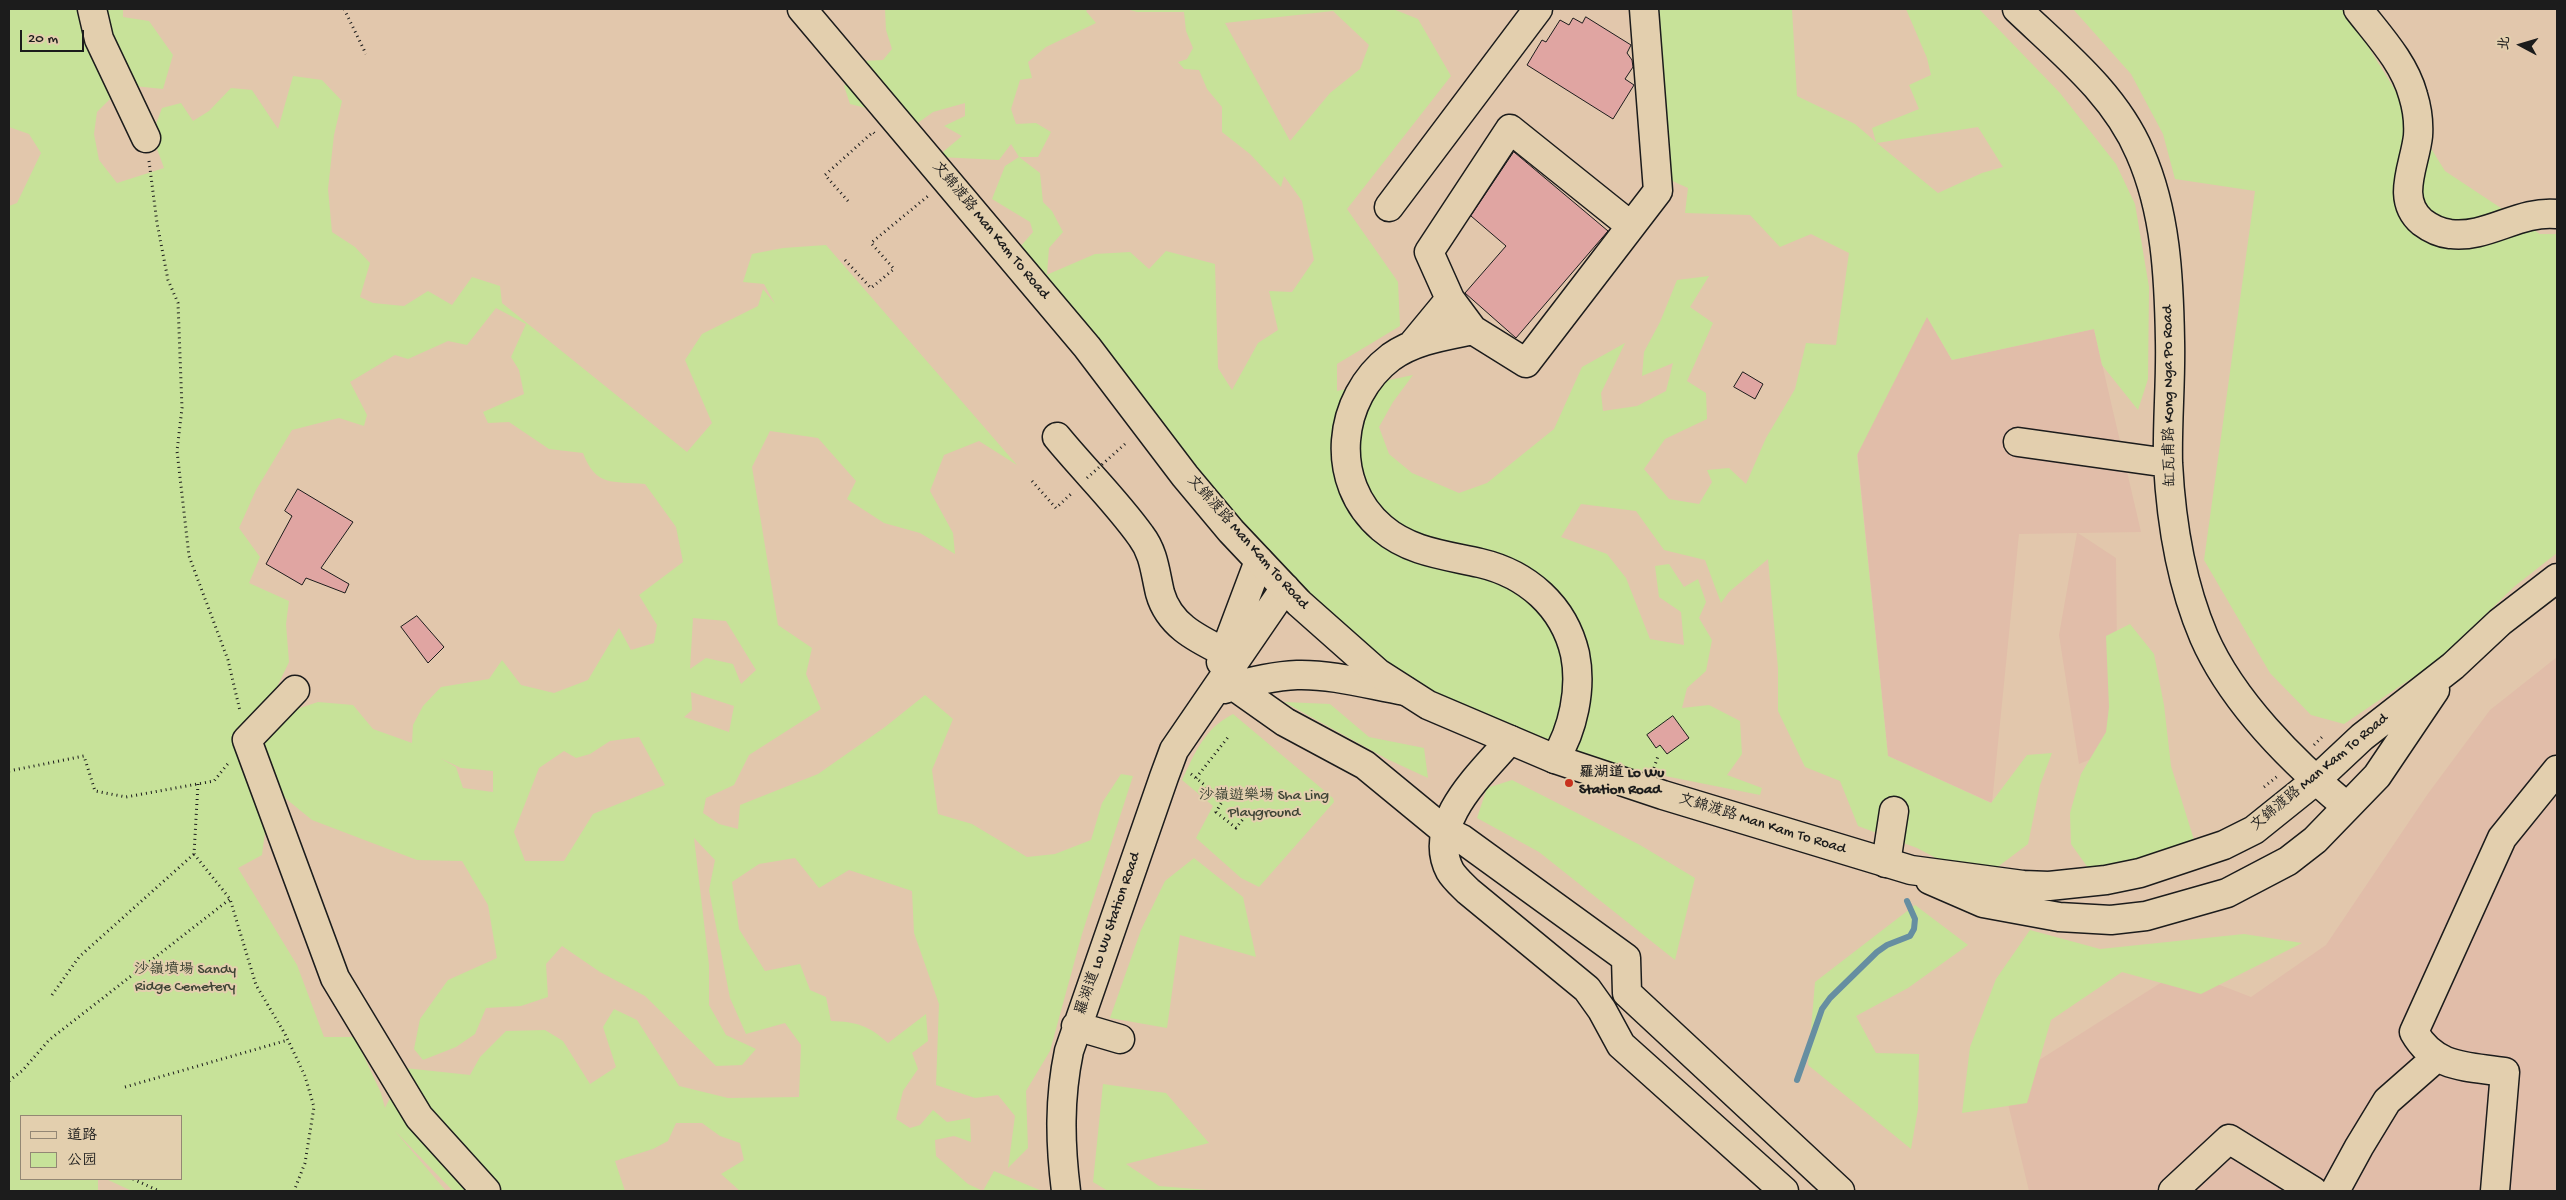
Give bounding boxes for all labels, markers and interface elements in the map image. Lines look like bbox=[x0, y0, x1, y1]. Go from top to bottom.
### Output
scale bar bbox=[22, 20, 86, 52]
north arrow bbox=[2496, 20, 2546, 70]
text: 20 m bbox=[28, 30, 58, 48]
text: 北 bbox=[2496, 36, 2515, 51]
street label: 文錦渡路 Man Kam To Road bbox=[927, 159, 1053, 303]
street label: 缸瓦甫路 Kong Nga Po Road bbox=[2159, 305, 2181, 487]
street label: 文錦渡路 Man Kam To Road bbox=[1182, 472, 1312, 614]
street label: 文錦渡路 Man Kam To Road bbox=[2248, 710, 2392, 836]
place label: 羅湖道 Lo Wu Station Road bbox=[1579, 765, 1664, 800]
marker: 羅湖道 Lo Wu Station Road bbox=[1563, 777, 1575, 789]
park label: 沙嶺遊樂場 Sha Ling Playground bbox=[1199, 788, 1329, 823]
street label: 文錦渡路 Man Kam To Road bbox=[1676, 791, 1848, 859]
street label: 羅湖道 Lo Wu Station Road bbox=[1073, 850, 1145, 1018]
park label: 沙嶺墳場 Sandy Ridge Cemetery bbox=[134, 962, 236, 997]
legend bbox=[20, 1115, 182, 1180]
text: 道路 bbox=[67, 1127, 97, 1145]
text: 公园 bbox=[67, 1152, 97, 1170]

